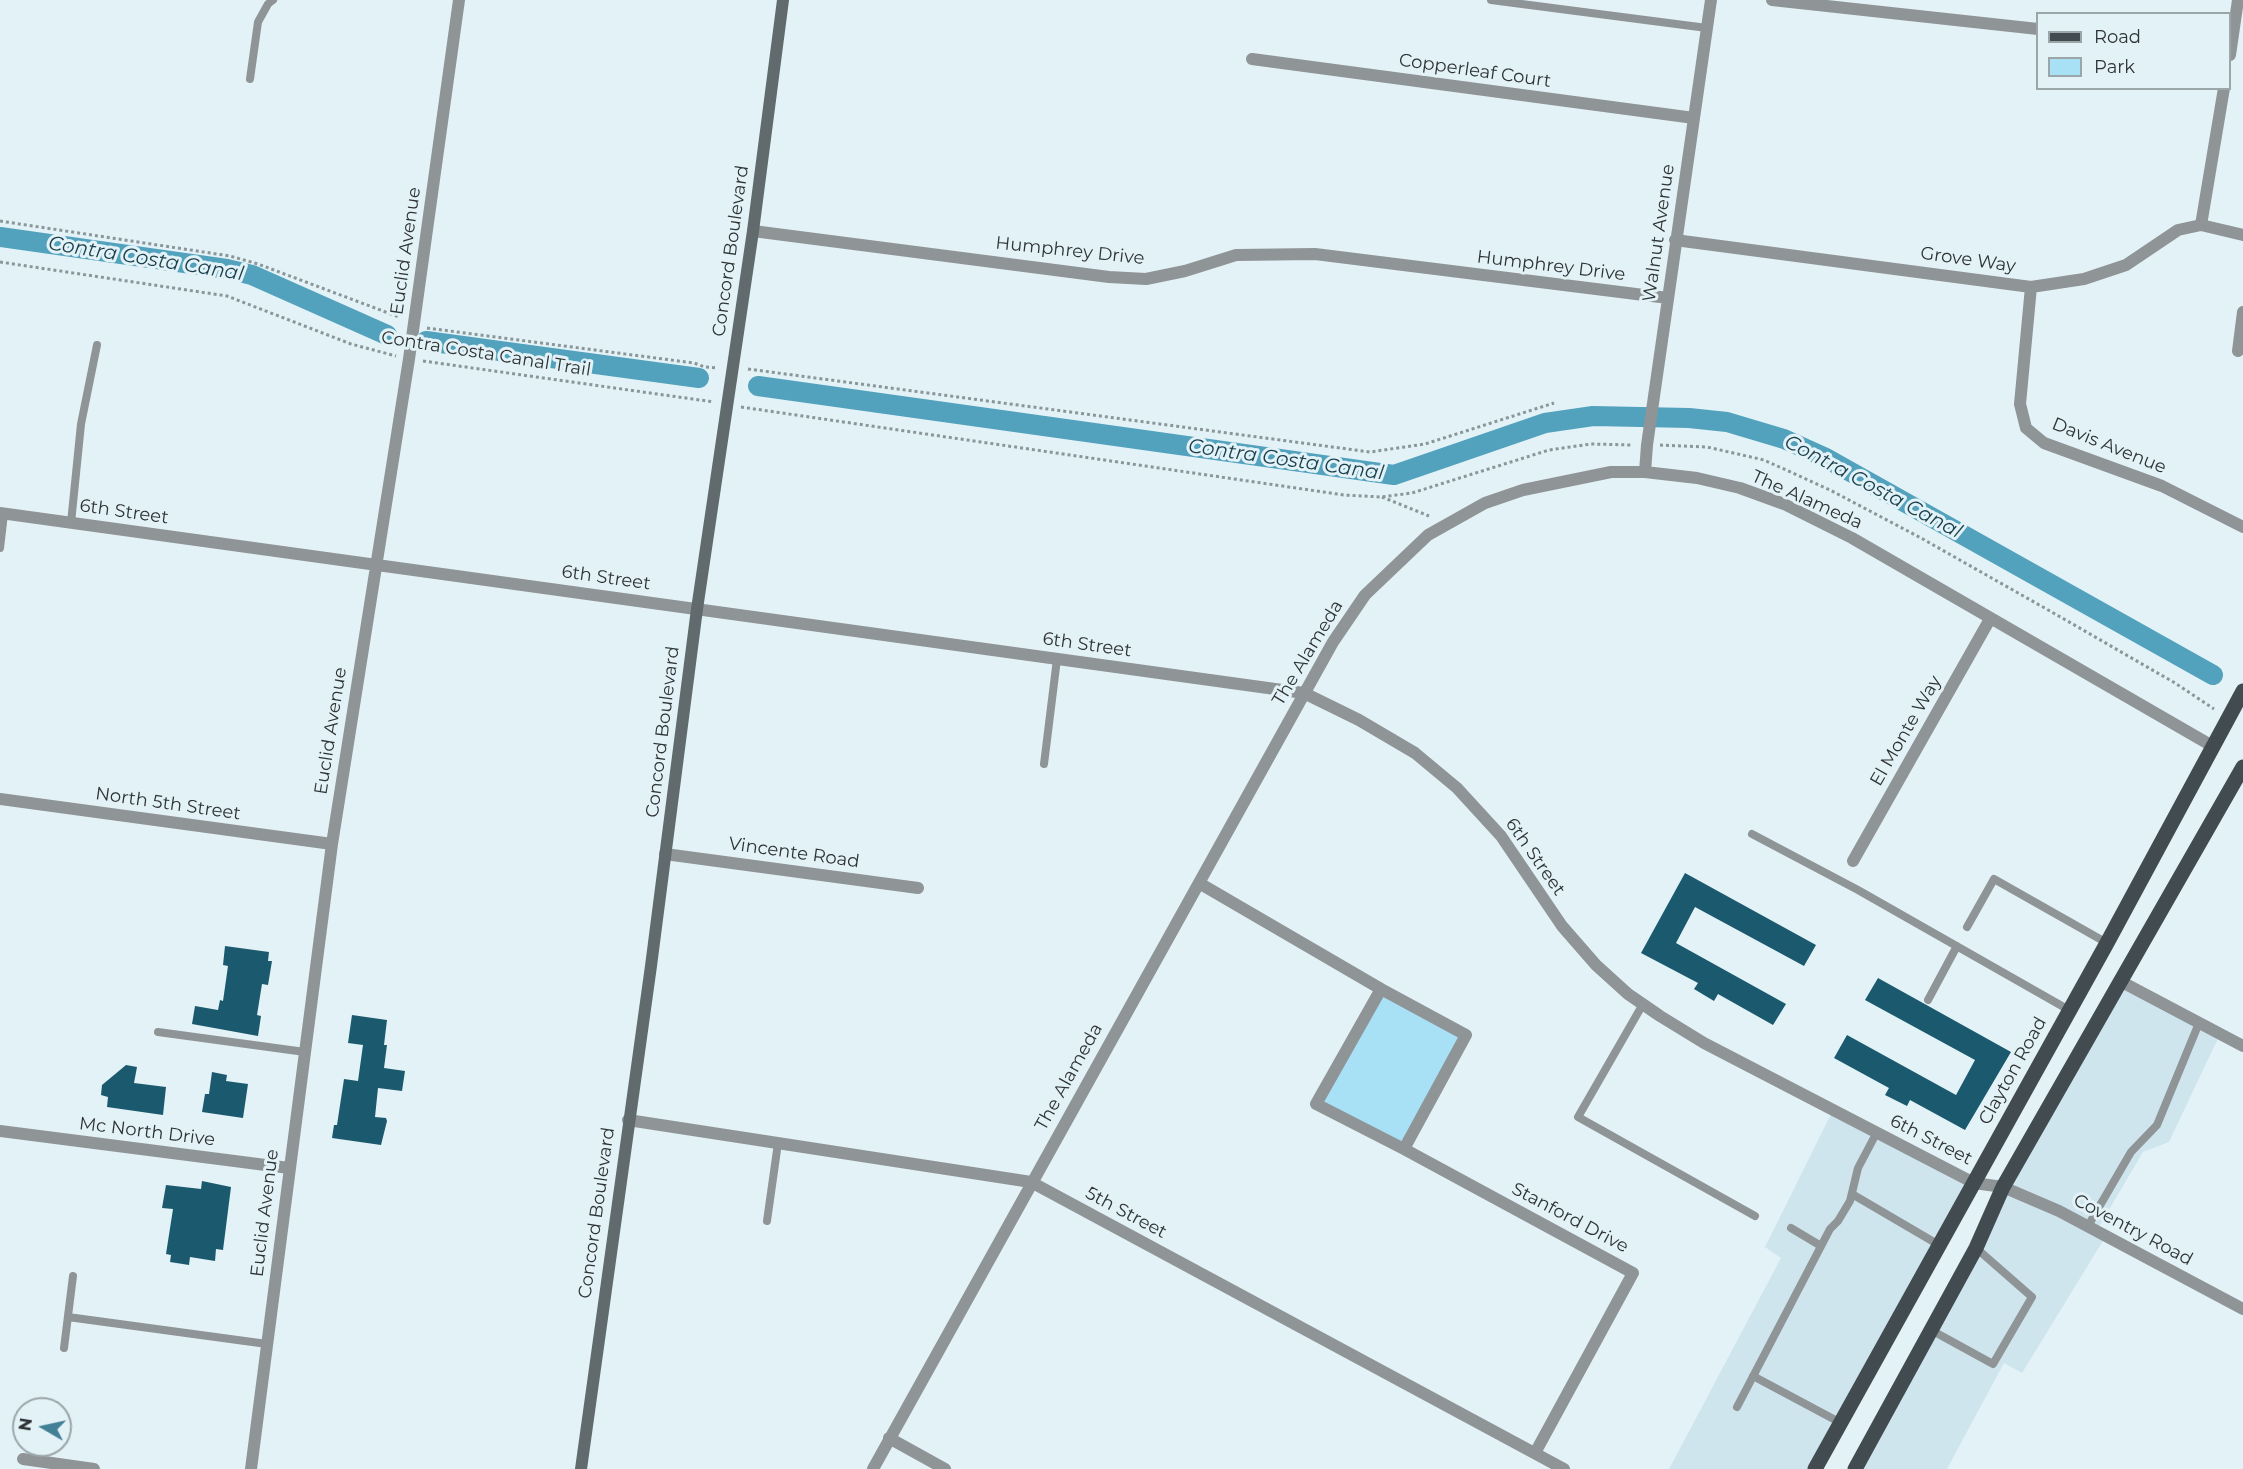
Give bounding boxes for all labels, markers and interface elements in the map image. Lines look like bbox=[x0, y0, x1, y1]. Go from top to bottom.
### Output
legend bbox=[2036, 12, 2231, 90]
text: Road bbox=[2094, 26, 2141, 48]
street label: Copperleaf Court bbox=[1398, 50, 1552, 92]
text: Park bbox=[2094, 56, 2135, 78]
street label: Walnut Avenue bbox=[1639, 163, 1679, 303]
street label: Concord Boulevard bbox=[708, 164, 754, 338]
street label: Euclid Avenue bbox=[386, 186, 426, 316]
water label: Contra Costa Canal bbox=[47, 232, 245, 286]
street label: Humphrey Drive bbox=[994, 232, 1146, 270]
street label: Grove Way bbox=[1919, 243, 2017, 277]
street label: Humphrey Drive bbox=[1475, 246, 1627, 286]
street label: Contra Costa Canal Trail bbox=[380, 327, 592, 381]
street label: Davis Avenue bbox=[2049, 413, 2169, 479]
water label: Contra Costa Canal bbox=[1780, 430, 1966, 544]
water label: Contra Costa Canal bbox=[1187, 434, 1385, 486]
street label: The Alameda bbox=[1748, 466, 1866, 534]
street label: 6th Street bbox=[78, 495, 170, 529]
street label: 6th Street bbox=[560, 561, 652, 595]
street label: The Alameda bbox=[1268, 596, 1348, 710]
street label: 6th Street bbox=[1041, 628, 1133, 662]
street label: Concord Boulevard bbox=[642, 645, 684, 819]
street label: Euclid Avenue bbox=[310, 666, 352, 796]
street label: El Monte Way bbox=[1866, 672, 1946, 790]
street label: North 5th Street bbox=[94, 783, 242, 825]
street label: 6th Street bbox=[1500, 814, 1570, 900]
street label: Vincente Road bbox=[727, 833, 861, 873]
street label: Clayton Road bbox=[1974, 1013, 2052, 1129]
street label: The Alameda bbox=[1031, 1020, 1107, 1134]
street label: 6th Street bbox=[1886, 1110, 1976, 1170]
street label: Mc North Drive bbox=[78, 1113, 216, 1151]
street label: Concord Boulevard bbox=[574, 1126, 620, 1300]
street label: Euclid Avenue bbox=[246, 1148, 284, 1278]
street label: Stanford Drive bbox=[1508, 1178, 1632, 1258]
street label: 5th Street bbox=[1082, 1183, 1170, 1243]
street label: Coventry Road bbox=[2070, 1190, 2196, 1270]
north arrow bbox=[12, 1397, 72, 1457]
text: N bbox=[15, 1417, 36, 1432]

